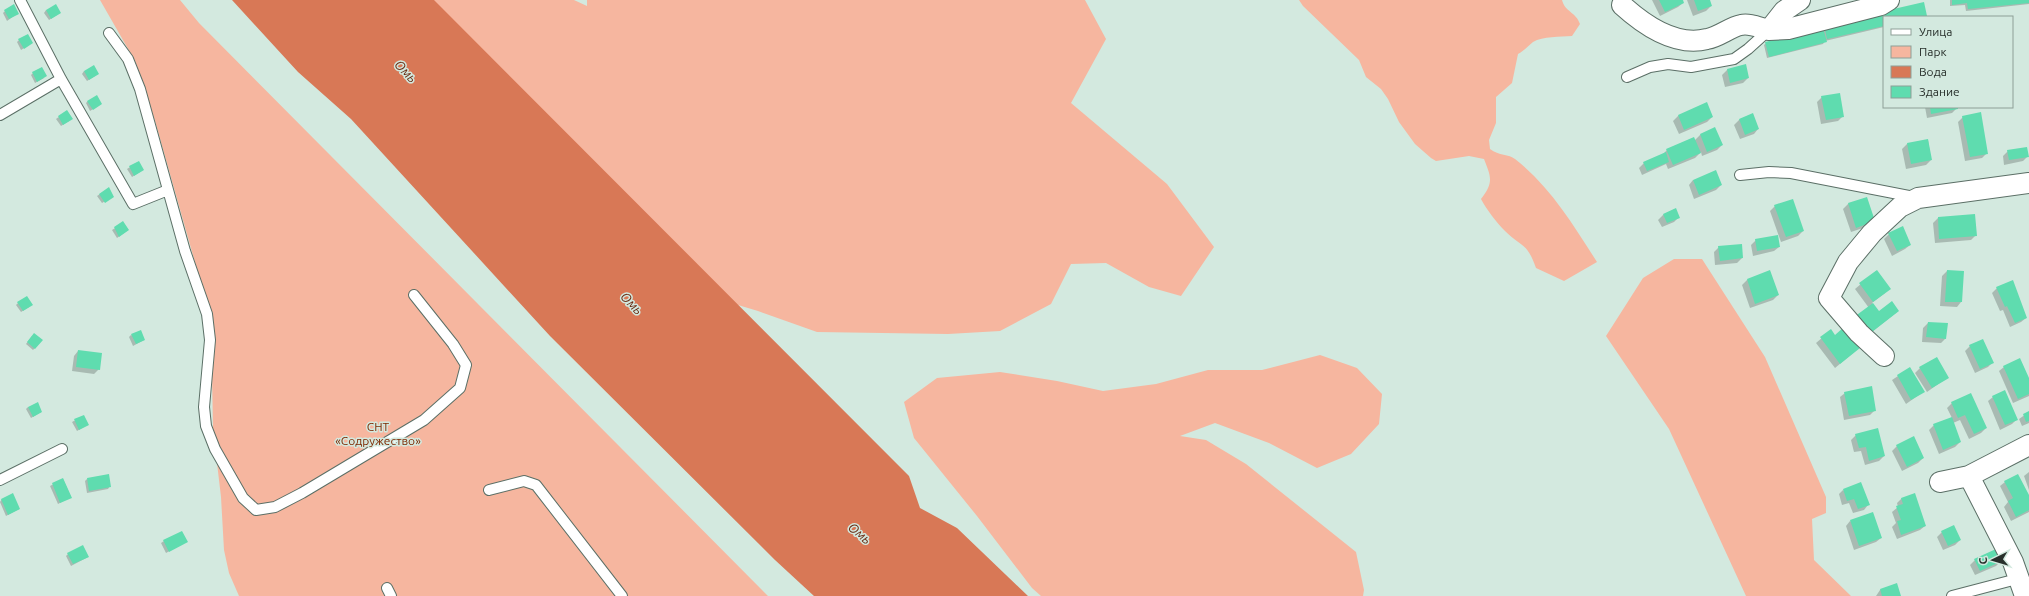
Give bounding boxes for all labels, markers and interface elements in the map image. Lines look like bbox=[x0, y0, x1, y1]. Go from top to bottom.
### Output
legend bbox=[1883, 16, 2013, 108]
text: Улица bbox=[1919, 25, 1952, 38]
text: Парк bbox=[1919, 45, 1947, 58]
water label: Омь bbox=[392, 57, 420, 85]
text: Вода bbox=[1919, 65, 1947, 78]
text: Здание bbox=[1919, 85, 1960, 98]
water label: Омь bbox=[618, 289, 646, 317]
park label: СНТ «Содружество» bbox=[335, 420, 421, 447]
water label: Омь bbox=[846, 519, 874, 547]
north arrow bbox=[1973, 540, 2013, 580]
text: С bbox=[1977, 557, 1989, 565]

